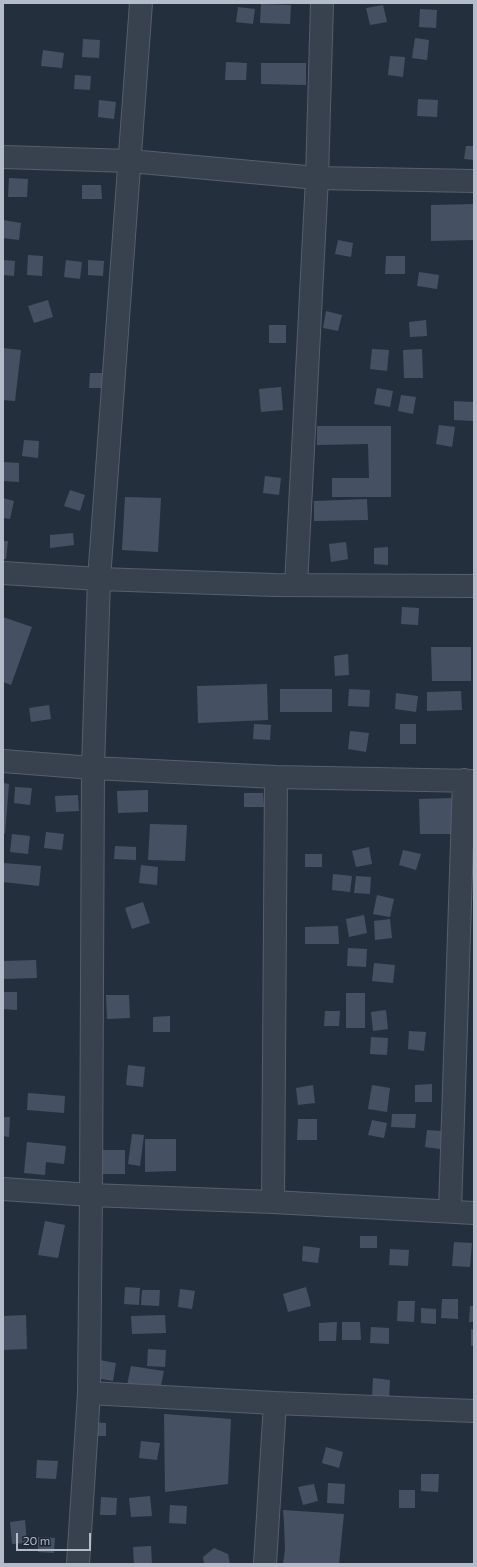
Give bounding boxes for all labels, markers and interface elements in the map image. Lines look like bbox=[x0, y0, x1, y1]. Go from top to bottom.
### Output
scale bar bbox=[18, 1525, 93, 1551]
text: 20 m bbox=[23, 1533, 50, 1547]

